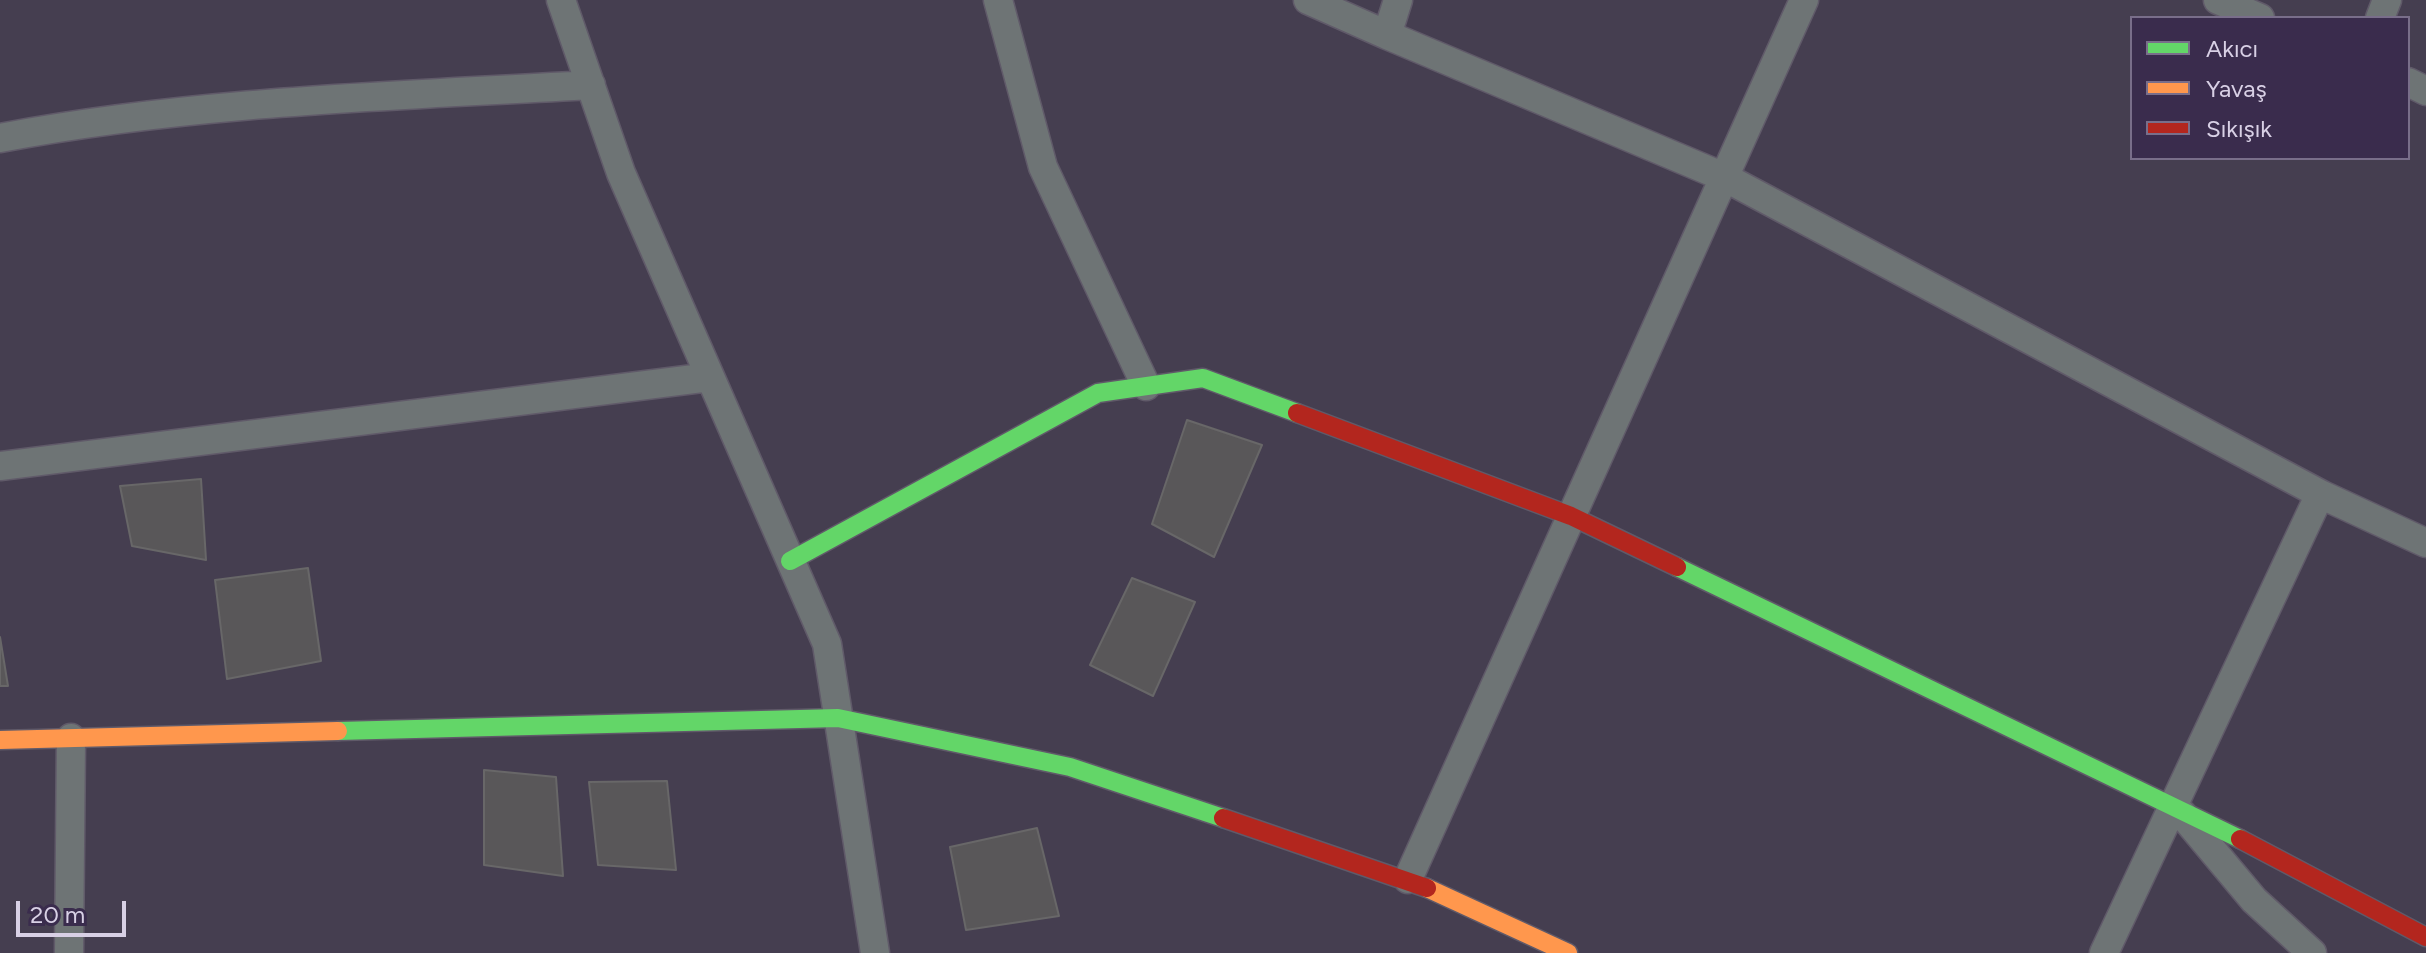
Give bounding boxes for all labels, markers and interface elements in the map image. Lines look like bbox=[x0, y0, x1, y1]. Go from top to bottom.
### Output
legend bbox=[2130, 16, 2410, 160]
text: Akıcı bbox=[2206, 34, 2258, 63]
text: Yavaş bbox=[2206, 74, 2267, 103]
text: Sıkışık bbox=[2206, 114, 2272, 143]
scale bar bbox=[20, 885, 130, 935]
text: 20 m bbox=[30, 900, 85, 929]

